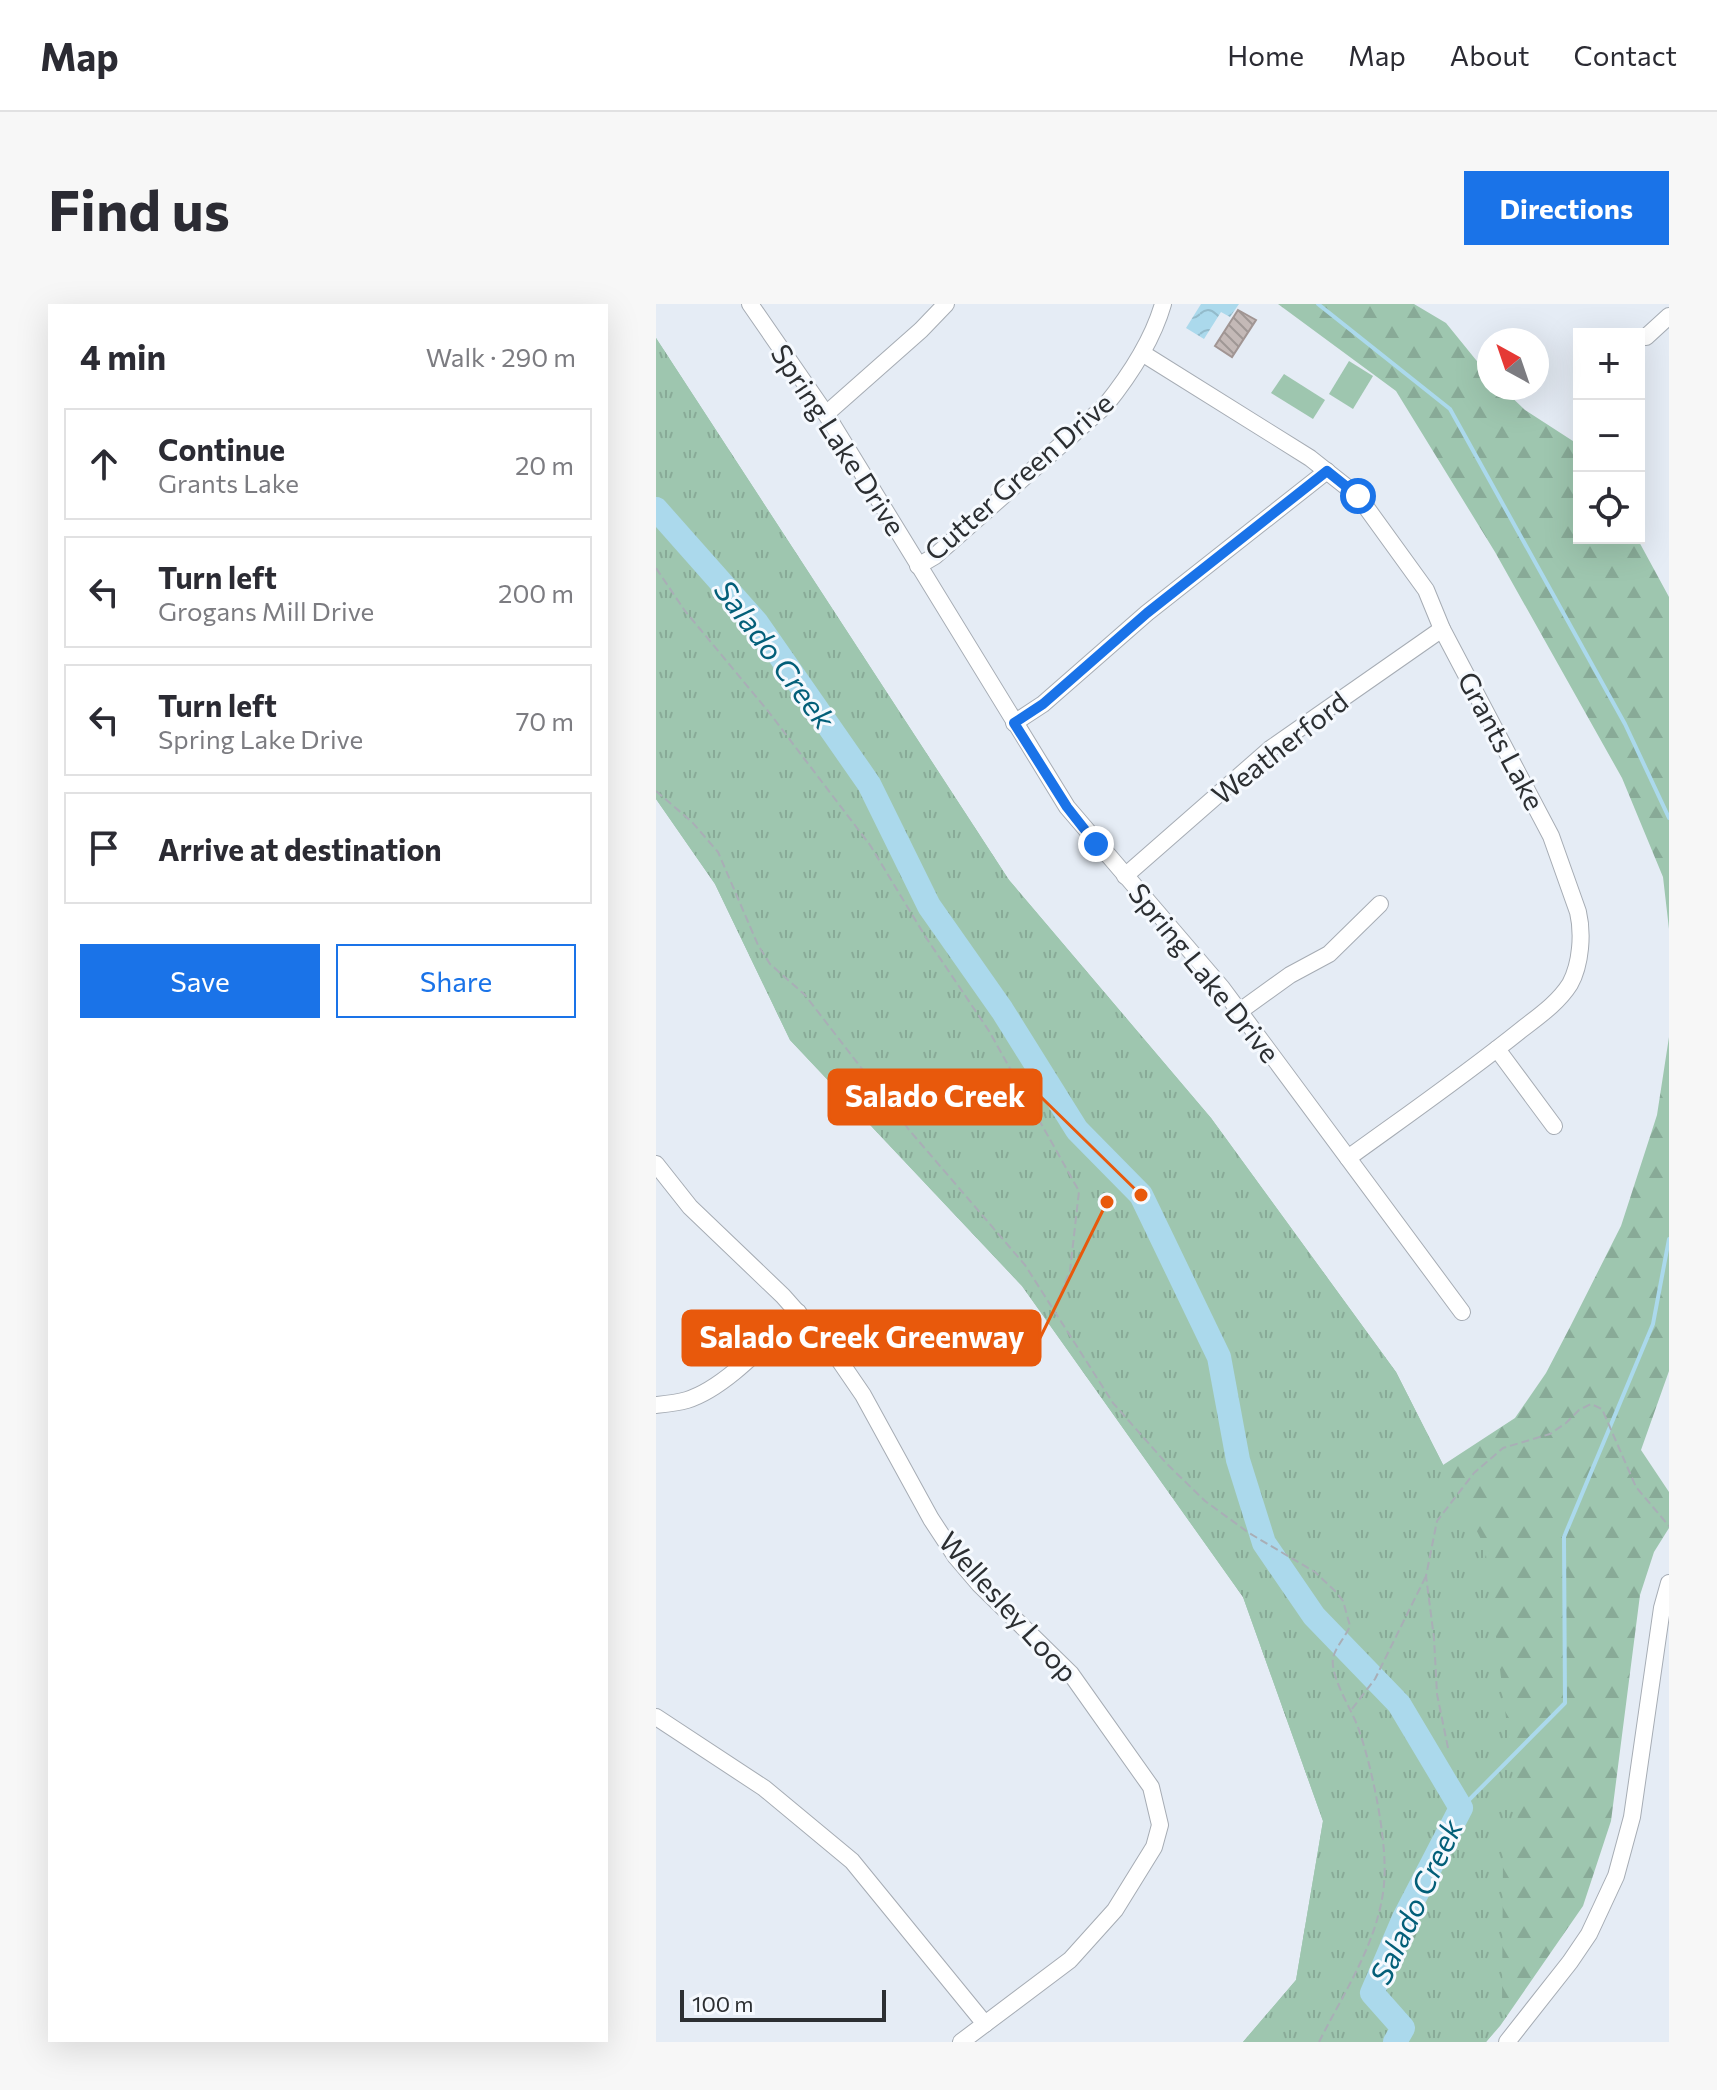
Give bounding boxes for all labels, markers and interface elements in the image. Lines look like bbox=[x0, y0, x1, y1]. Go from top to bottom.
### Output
text: Map bbox=[40, 32, 119, 79]
text: Home bbox=[1227, 38, 1304, 72]
text: Map bbox=[1348, 38, 1406, 72]
text: About bbox=[1450, 38, 1530, 72]
text: Contact bbox=[1574, 38, 1677, 72]
button: Directions bbox=[1464, 171, 1669, 245]
text: Find us bbox=[48, 174, 230, 243]
north arrow bbox=[1477, 328, 1549, 400]
map controls bbox=[1573, 328, 1645, 544]
button: + bbox=[1573, 328, 1645, 400]
text: 4 min bbox=[80, 335, 166, 377]
street label: Spring Lake Drive bbox=[764, 338, 913, 541]
text: Walk · 290 m bbox=[426, 341, 576, 372]
street label: Cutter Green Drive bbox=[917, 385, 1120, 567]
button: − bbox=[1573, 400, 1645, 472]
text: Continue bbox=[158, 430, 285, 467]
icon: ahead bbox=[82, 442, 126, 486]
text: 20 m bbox=[515, 449, 574, 480]
text: Grants Lake bbox=[158, 467, 299, 498]
button: locate bbox=[1573, 472, 1645, 544]
route start bbox=[1340, 478, 1376, 514]
text: Turn left bbox=[158, 558, 277, 595]
icon: left bbox=[82, 570, 126, 614]
water label: Salado Creek bbox=[708, 571, 845, 736]
text: 200 m bbox=[498, 577, 574, 608]
text: Grogans Mill Drive bbox=[158, 595, 374, 626]
street label: Grants Lake bbox=[1451, 666, 1552, 815]
street label: Weatherford bbox=[1205, 683, 1354, 811]
text: Turn left bbox=[158, 686, 277, 723]
icon: left bbox=[82, 698, 126, 742]
text: 70 m bbox=[516, 705, 574, 736]
text: Spring Lake Drive bbox=[158, 723, 363, 754]
icon: arrive bbox=[82, 826, 126, 870]
route end bbox=[1078, 826, 1114, 862]
text: Arrive at destination bbox=[158, 830, 442, 867]
street label: Spring Lake Drive bbox=[1122, 876, 1288, 1069]
button: Save bbox=[80, 944, 320, 1018]
button: Share bbox=[336, 944, 576, 1018]
callout: Salado Creek bbox=[829, 1070, 1041, 1124]
text: Salado Creek bbox=[845, 1076, 1025, 1113]
callout: Salado Creek Greenway bbox=[683, 1311, 1040, 1365]
text: Salado Creek Greenway bbox=[700, 1317, 1025, 1354]
street label: Wellesley Loop bbox=[932, 1524, 1085, 1689]
water label: Salado Creek bbox=[1360, 1812, 1469, 1989]
scale bar bbox=[680, 1986, 886, 2022]
text: 100 m bbox=[692, 1990, 754, 2017]

